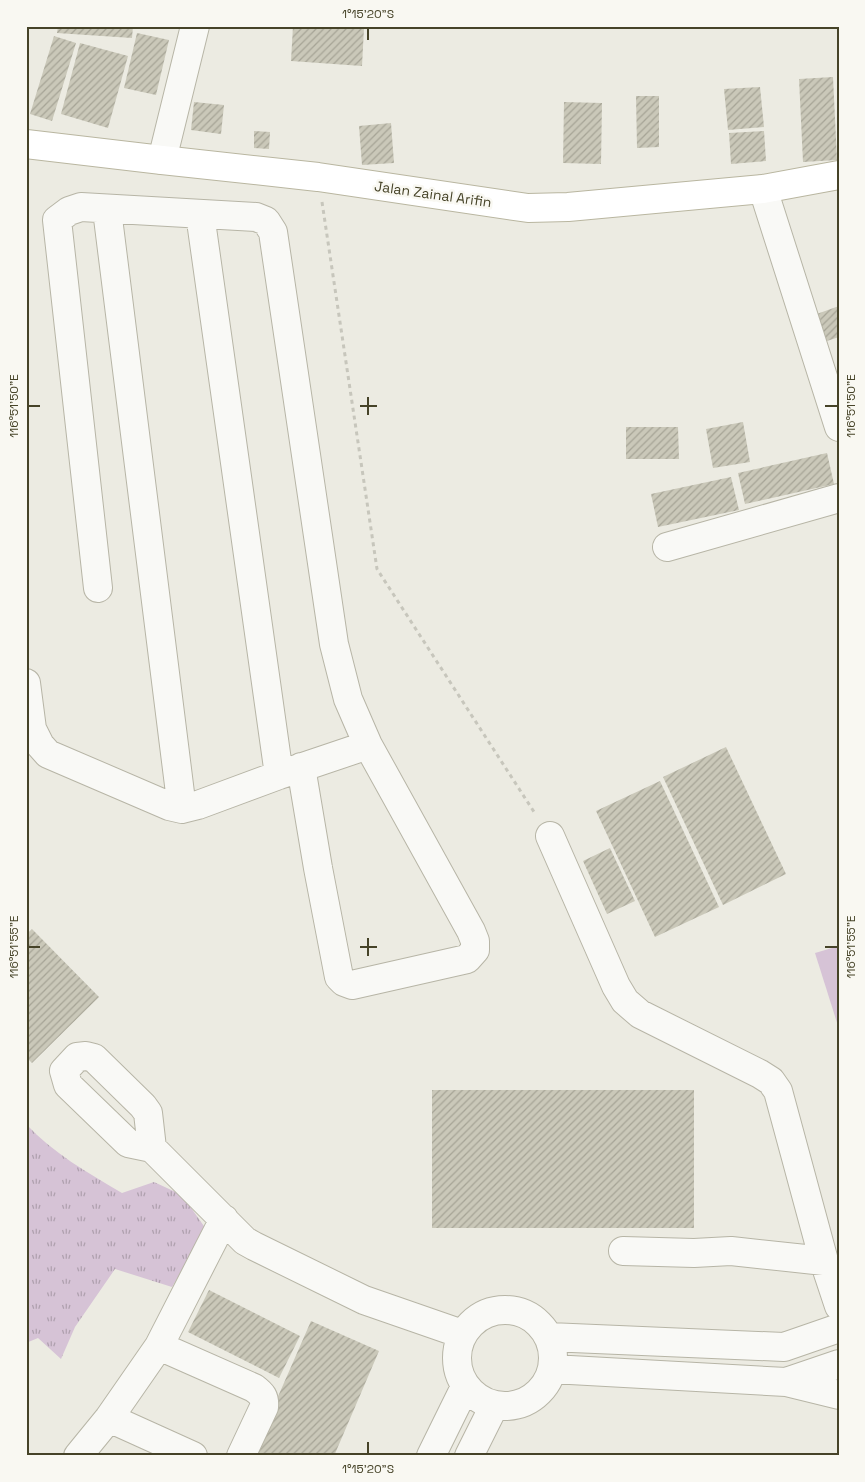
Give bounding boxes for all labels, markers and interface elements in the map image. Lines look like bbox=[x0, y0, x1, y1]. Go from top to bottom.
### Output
text: 1°15'20"S bbox=[342, 6, 394, 22]
street label: Jalan Zainal Arifin bbox=[373, 177, 493, 211]
text: 116°51'50"E bbox=[6, 374, 22, 438]
text: 116°51'50"E bbox=[843, 374, 859, 438]
text: 116°51'55"E bbox=[6, 915, 22, 979]
text: 116°51'55"E bbox=[843, 915, 859, 979]
text: 1°15'20"S bbox=[342, 1461, 394, 1477]

